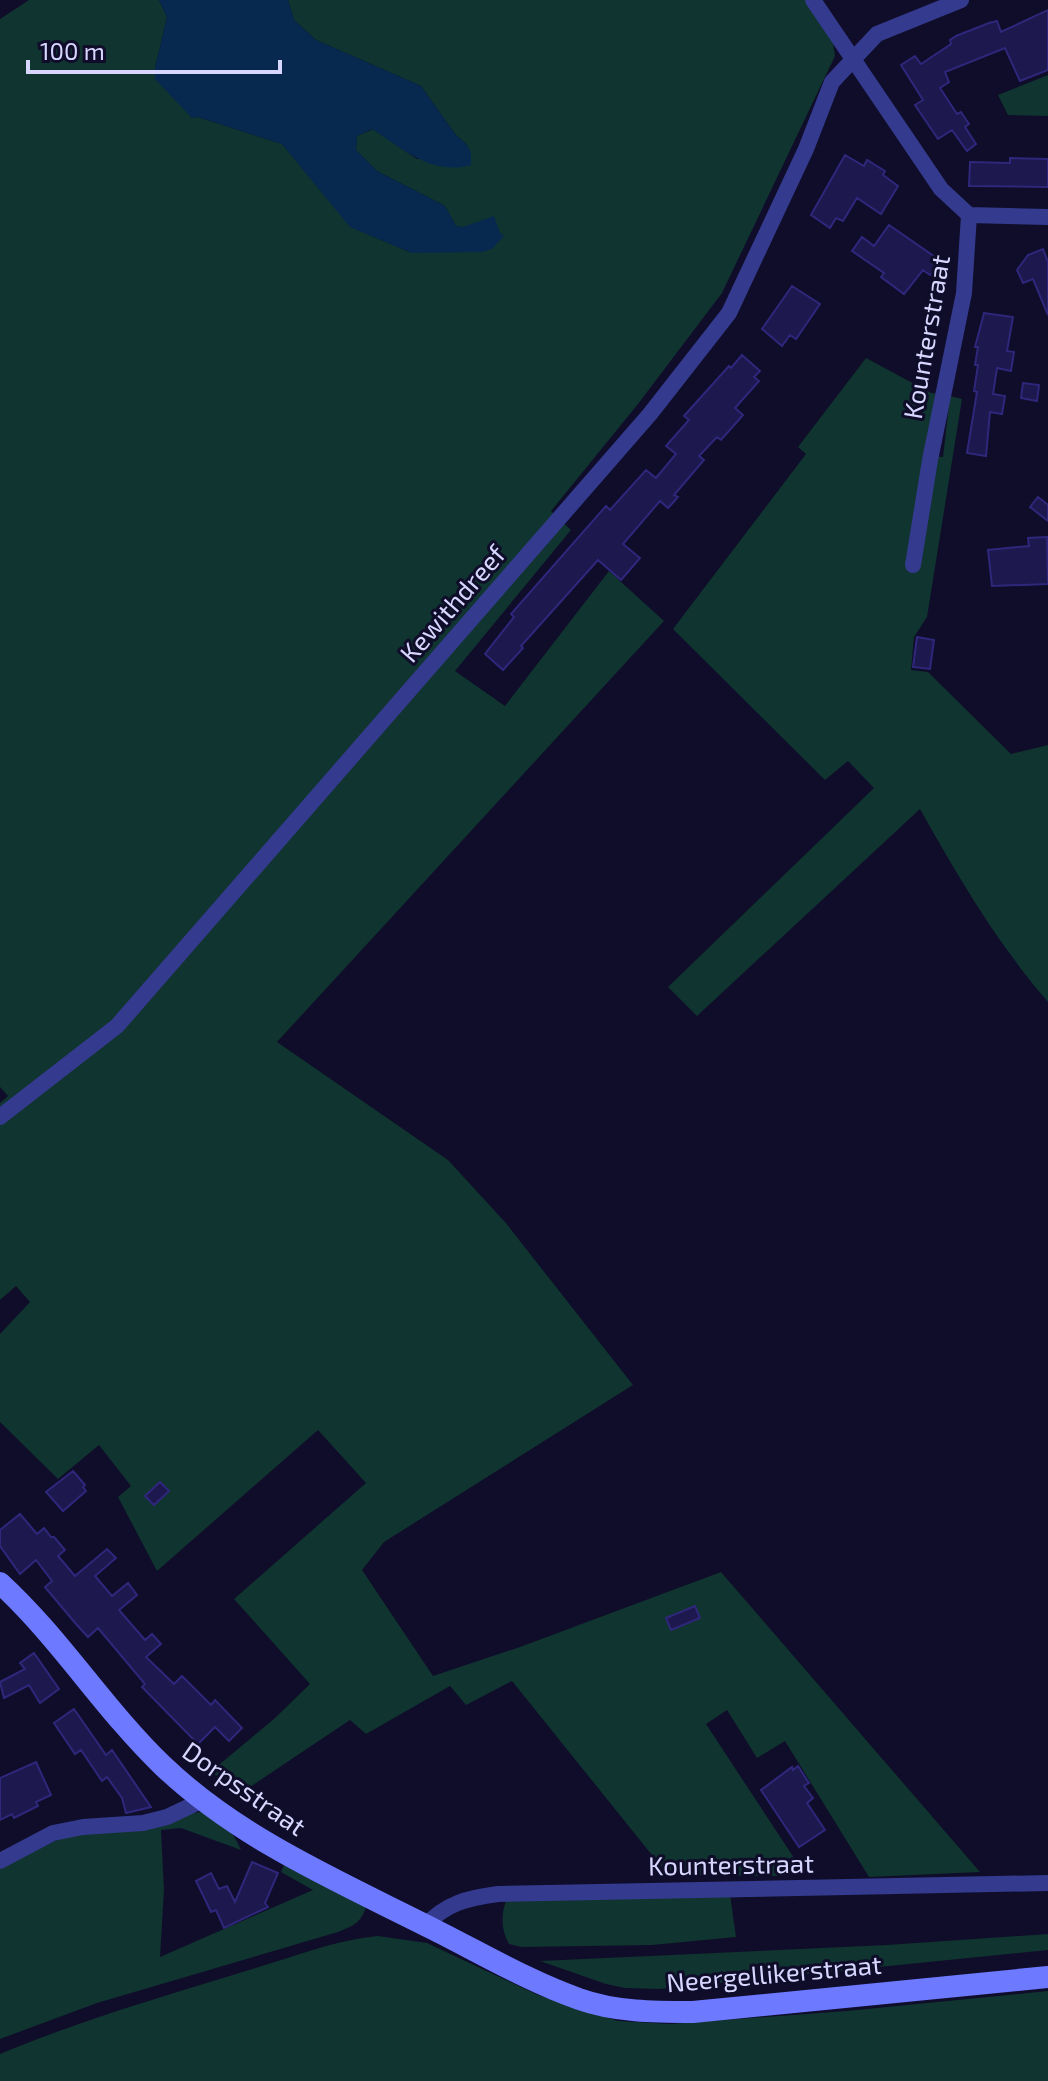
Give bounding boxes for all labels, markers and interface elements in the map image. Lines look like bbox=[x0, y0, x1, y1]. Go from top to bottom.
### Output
scale bar bbox=[28, 24, 280, 74]
text: 100 m bbox=[40, 36, 105, 65]
street label: Kounterstraat bbox=[896, 252, 955, 421]
street label: Kewithdreef bbox=[393, 537, 512, 668]
street label: Dorpsstraat bbox=[178, 1734, 312, 1841]
street label: Kounterstraat bbox=[648, 1847, 814, 1880]
street label: Neergellikerstraat bbox=[665, 1948, 883, 1997]

